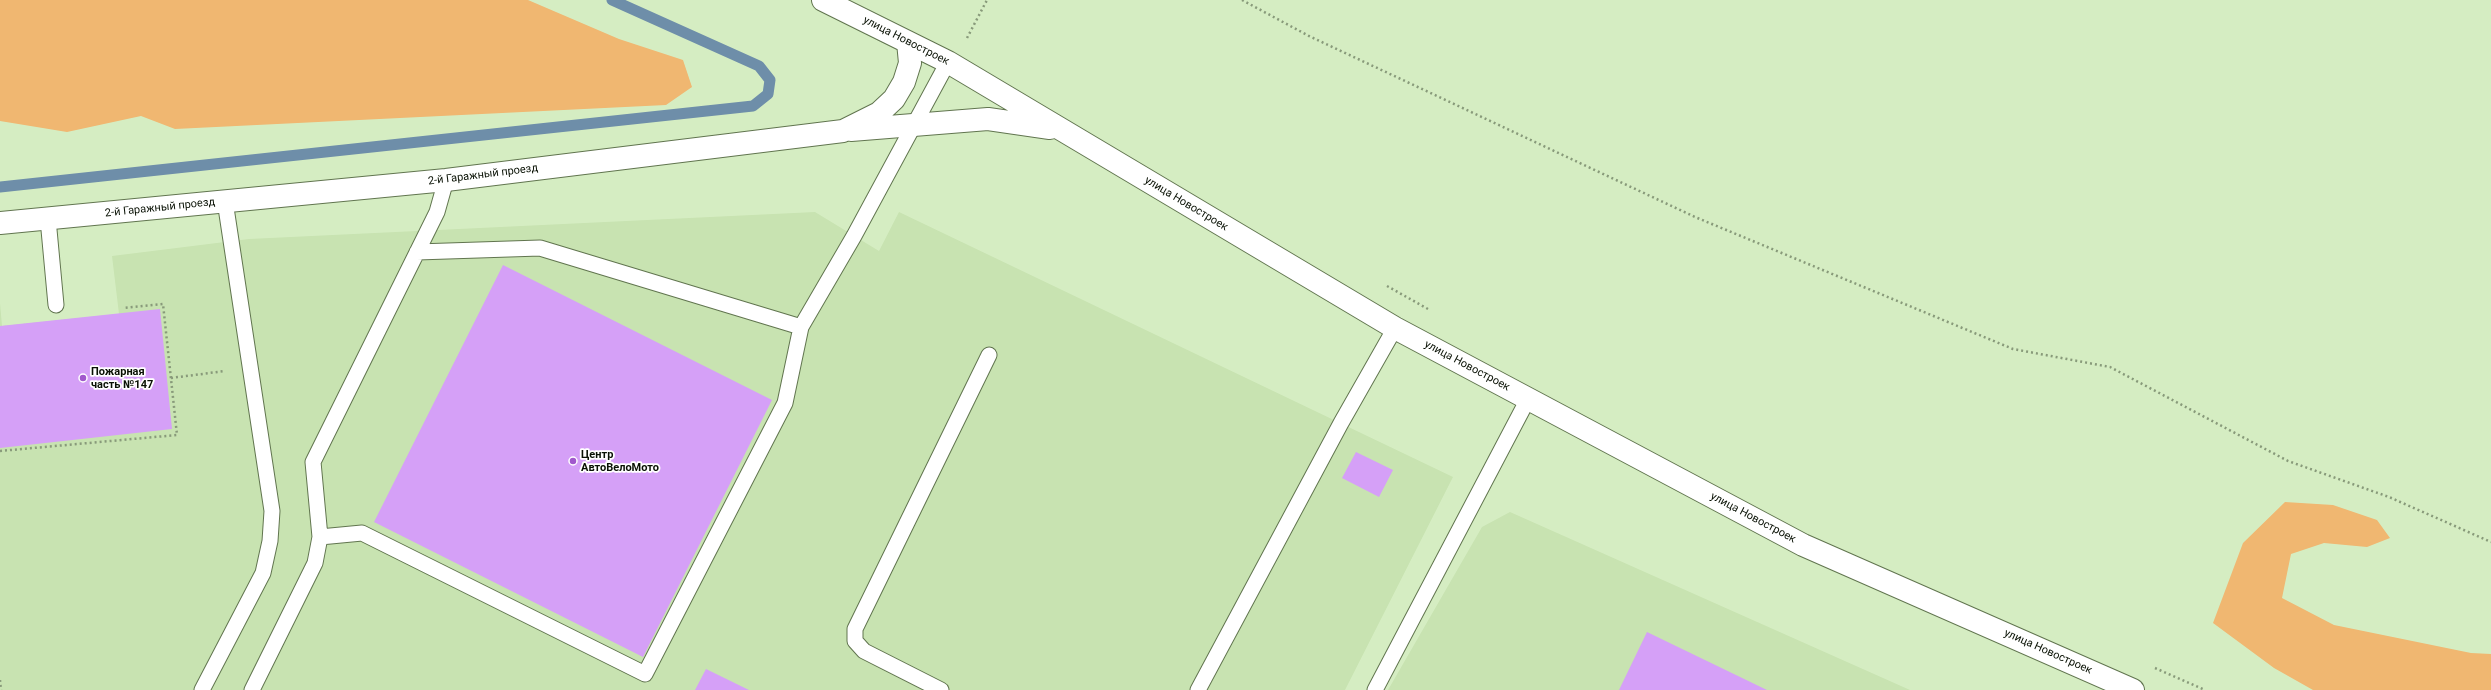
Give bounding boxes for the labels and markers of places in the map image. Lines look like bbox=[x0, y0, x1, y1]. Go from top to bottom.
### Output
place label: Пожарная часть №147 bbox=[91, 365, 153, 391]
marker: Пожарная часть №147 bbox=[78, 373, 88, 383]
place label: Центр АвтоВелоМото bbox=[581, 448, 659, 474]
marker: Центр АвтоВелоМото bbox=[568, 456, 578, 466]

